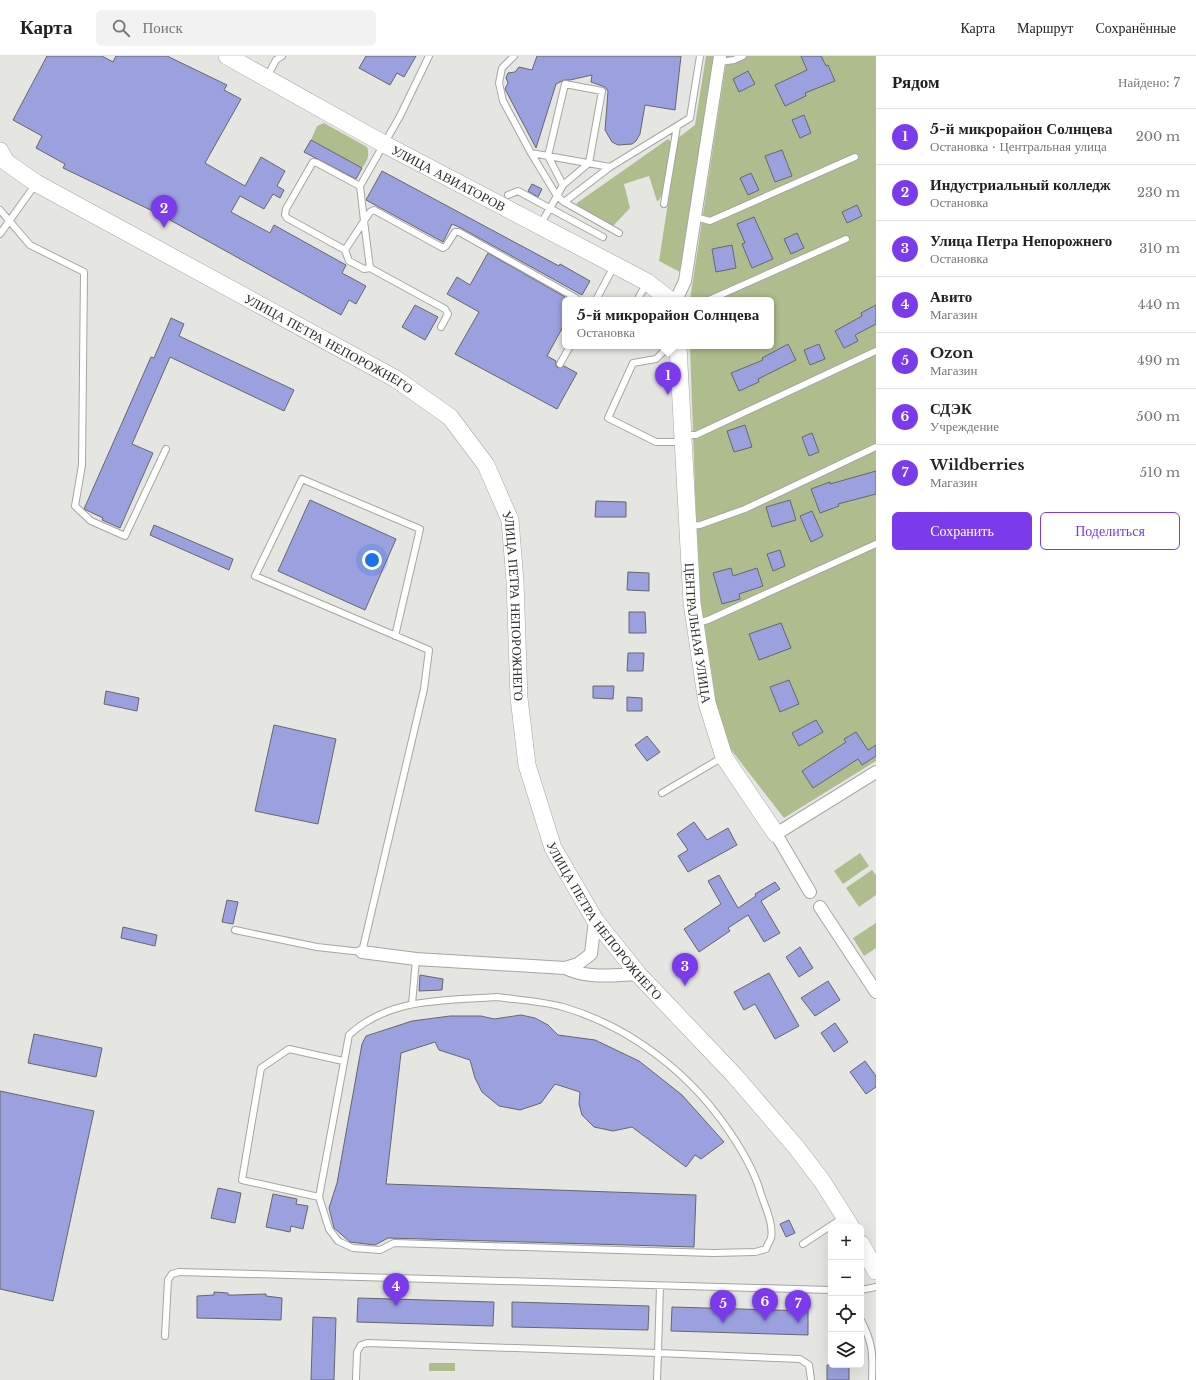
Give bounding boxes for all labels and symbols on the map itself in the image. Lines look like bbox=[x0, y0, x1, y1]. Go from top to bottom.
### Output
street label: УЛИЦА АВИАТОРОВ bbox=[389, 141, 509, 215]
pin: 2 bbox=[151, 195, 177, 228]
street label: УЛИЦА ПЕТРА НЕПОРОЖНЕГО bbox=[241, 290, 417, 397]
pin: 1 bbox=[655, 362, 681, 395]
street label: УЛИЦА ПЕТРА НЕПОРОЖНЕГО bbox=[498, 508, 528, 701]
your location bbox=[362, 550, 382, 570]
street label: ЦЕНТРАЛЬНАЯ УЛИЦА bbox=[681, 562, 716, 705]
street label: УЛИЦА ПЕТРА НЕПОРОЖНЕГО bbox=[543, 840, 666, 1003]
pin: 3 bbox=[672, 953, 698, 986]
pin: 4 bbox=[383, 1273, 409, 1306]
pin: 6 bbox=[752, 1288, 778, 1321]
pin: 5 bbox=[710, 1290, 736, 1323]
pin: 7 bbox=[785, 1290, 811, 1323]

